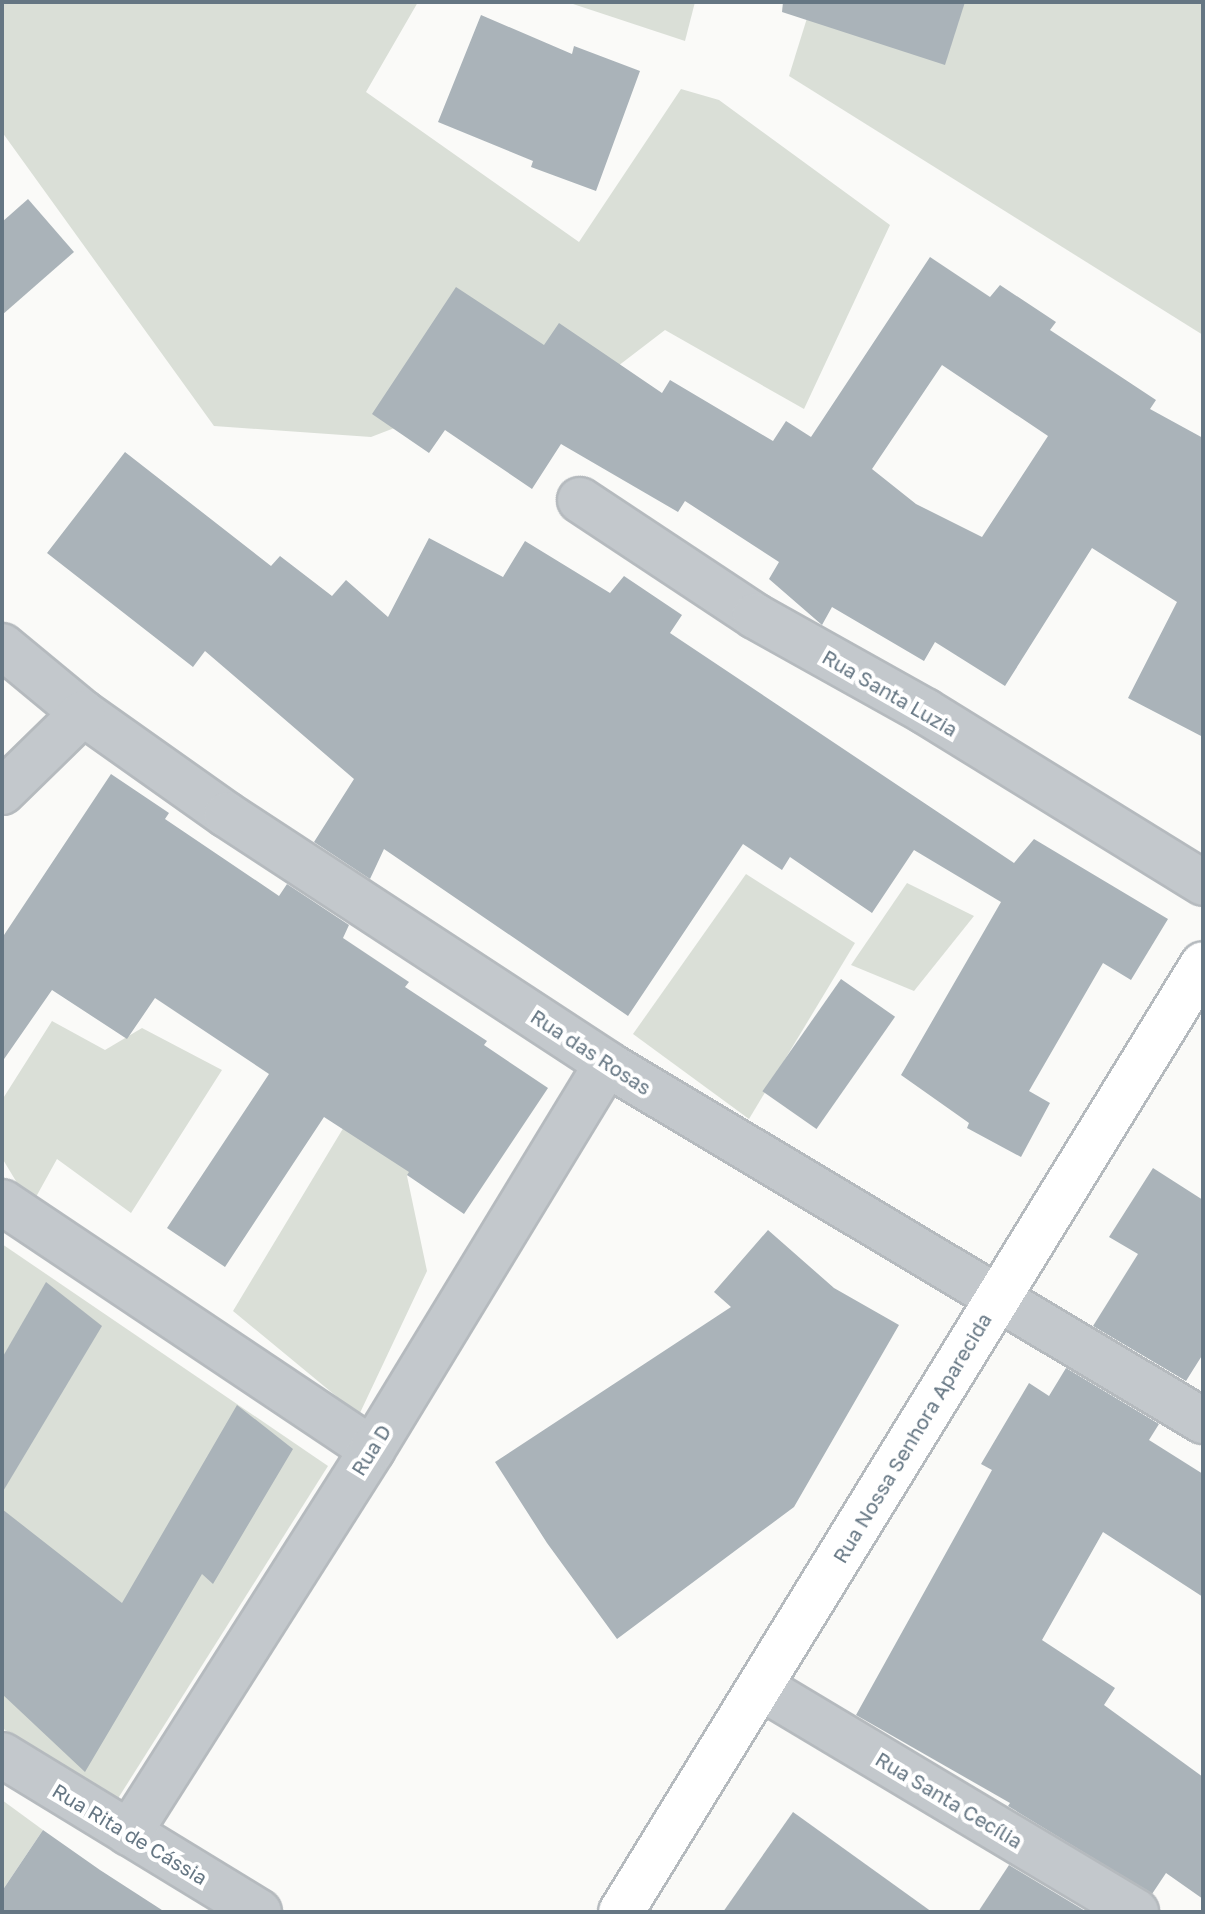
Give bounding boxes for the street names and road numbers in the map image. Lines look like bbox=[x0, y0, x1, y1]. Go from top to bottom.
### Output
street label: Rua Santa Luzia bbox=[818, 645, 962, 741]
street label: Rua das Rosas bbox=[526, 1004, 656, 1100]
street label: Rua Nossa Senhora Aparecida bbox=[828, 1309, 996, 1567]
street label: Rua D bbox=[346, 1420, 396, 1480]
street label: Rua Santa Cecília bbox=[871, 1747, 1027, 1853]
street label: Rua Rita de Cássia bbox=[48, 1778, 212, 1890]

